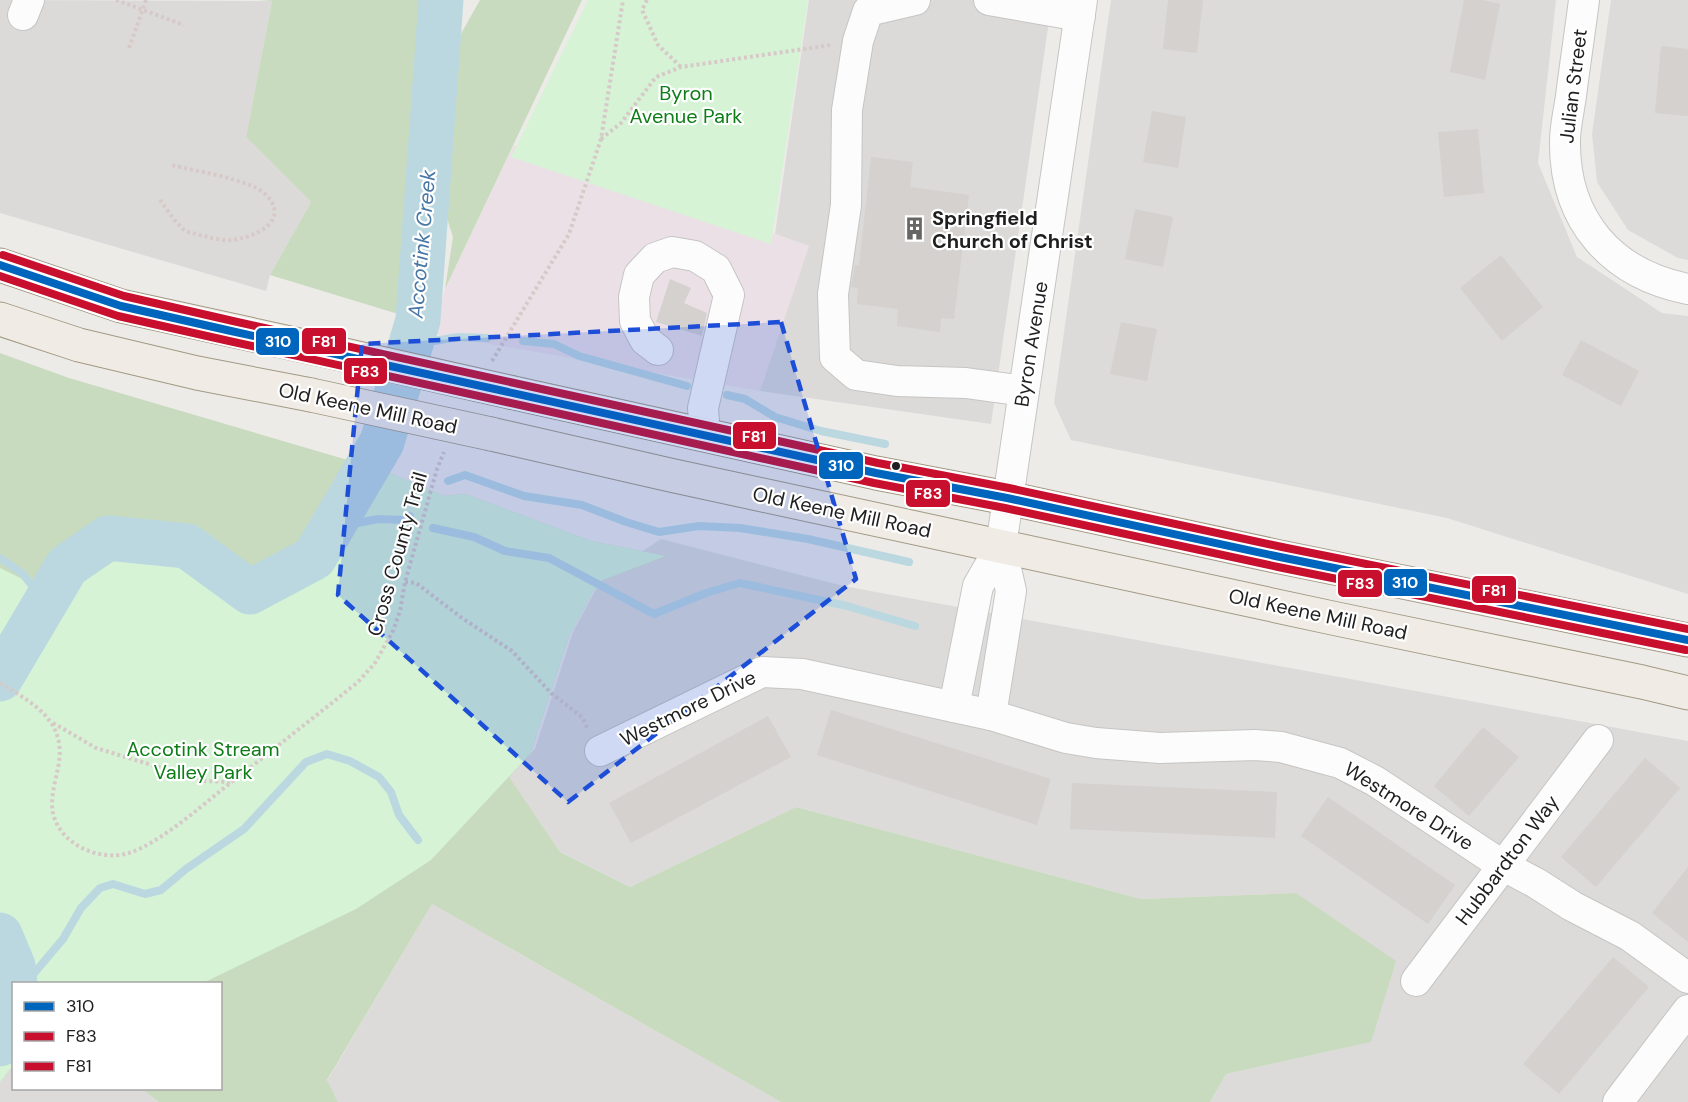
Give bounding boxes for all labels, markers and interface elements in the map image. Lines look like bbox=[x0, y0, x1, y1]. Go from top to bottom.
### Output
street label: Julian Street bbox=[1553, 27, 1593, 145]
park label: Byron Avenue Park bbox=[630, 80, 742, 129]
water label: Accotink Creek bbox=[401, 168, 442, 320]
place label: Springfield Church of Christ bbox=[932, 205, 1093, 254]
building icon: Springfield Church of Christ bbox=[901, 216, 927, 242]
street label: Byron Avenue bbox=[1008, 279, 1054, 409]
line badge: 310 bbox=[255, 327, 300, 356]
line badge: F81 bbox=[301, 327, 347, 355]
text: 310 bbox=[265, 331, 291, 352]
text: F81 bbox=[312, 331, 336, 352]
line badge: F83 bbox=[343, 357, 388, 385]
text: F83 bbox=[351, 361, 379, 382]
street label: Old Keene Mill Road bbox=[276, 376, 460, 440]
line badge: F81 bbox=[732, 421, 777, 450]
text: F81 bbox=[742, 426, 766, 447]
line badge: 310 bbox=[818, 451, 864, 480]
text: 310 bbox=[828, 455, 854, 476]
unlabelled marker bbox=[890, 460, 902, 472]
street label: Cross County Trail bbox=[361, 469, 433, 639]
line badge: F83 bbox=[905, 479, 951, 508]
street label: Old Keene Mill Road bbox=[750, 480, 934, 544]
text: F83 bbox=[914, 483, 942, 504]
line badge: 310 bbox=[1383, 568, 1428, 597]
line badge: F83 bbox=[1337, 569, 1383, 598]
text: 310 bbox=[1392, 572, 1418, 593]
text: F83 bbox=[1346, 573, 1374, 594]
line badge: F81 bbox=[1471, 575, 1517, 604]
text: F81 bbox=[1482, 580, 1506, 601]
street label: Old Keene Mill Road bbox=[1226, 582, 1410, 646]
street label: Westmore Drive bbox=[616, 664, 760, 752]
park label: Accotink Stream Valley Park bbox=[126, 736, 280, 785]
street label: Westmore Drive bbox=[1339, 756, 1479, 856]
street label: Hubbardton Way bbox=[1449, 790, 1565, 930]
legend bbox=[12, 982, 222, 1090]
text: 310 bbox=[66, 994, 94, 1018]
text: F83 bbox=[66, 1024, 97, 1048]
text: F81 bbox=[66, 1054, 92, 1078]

